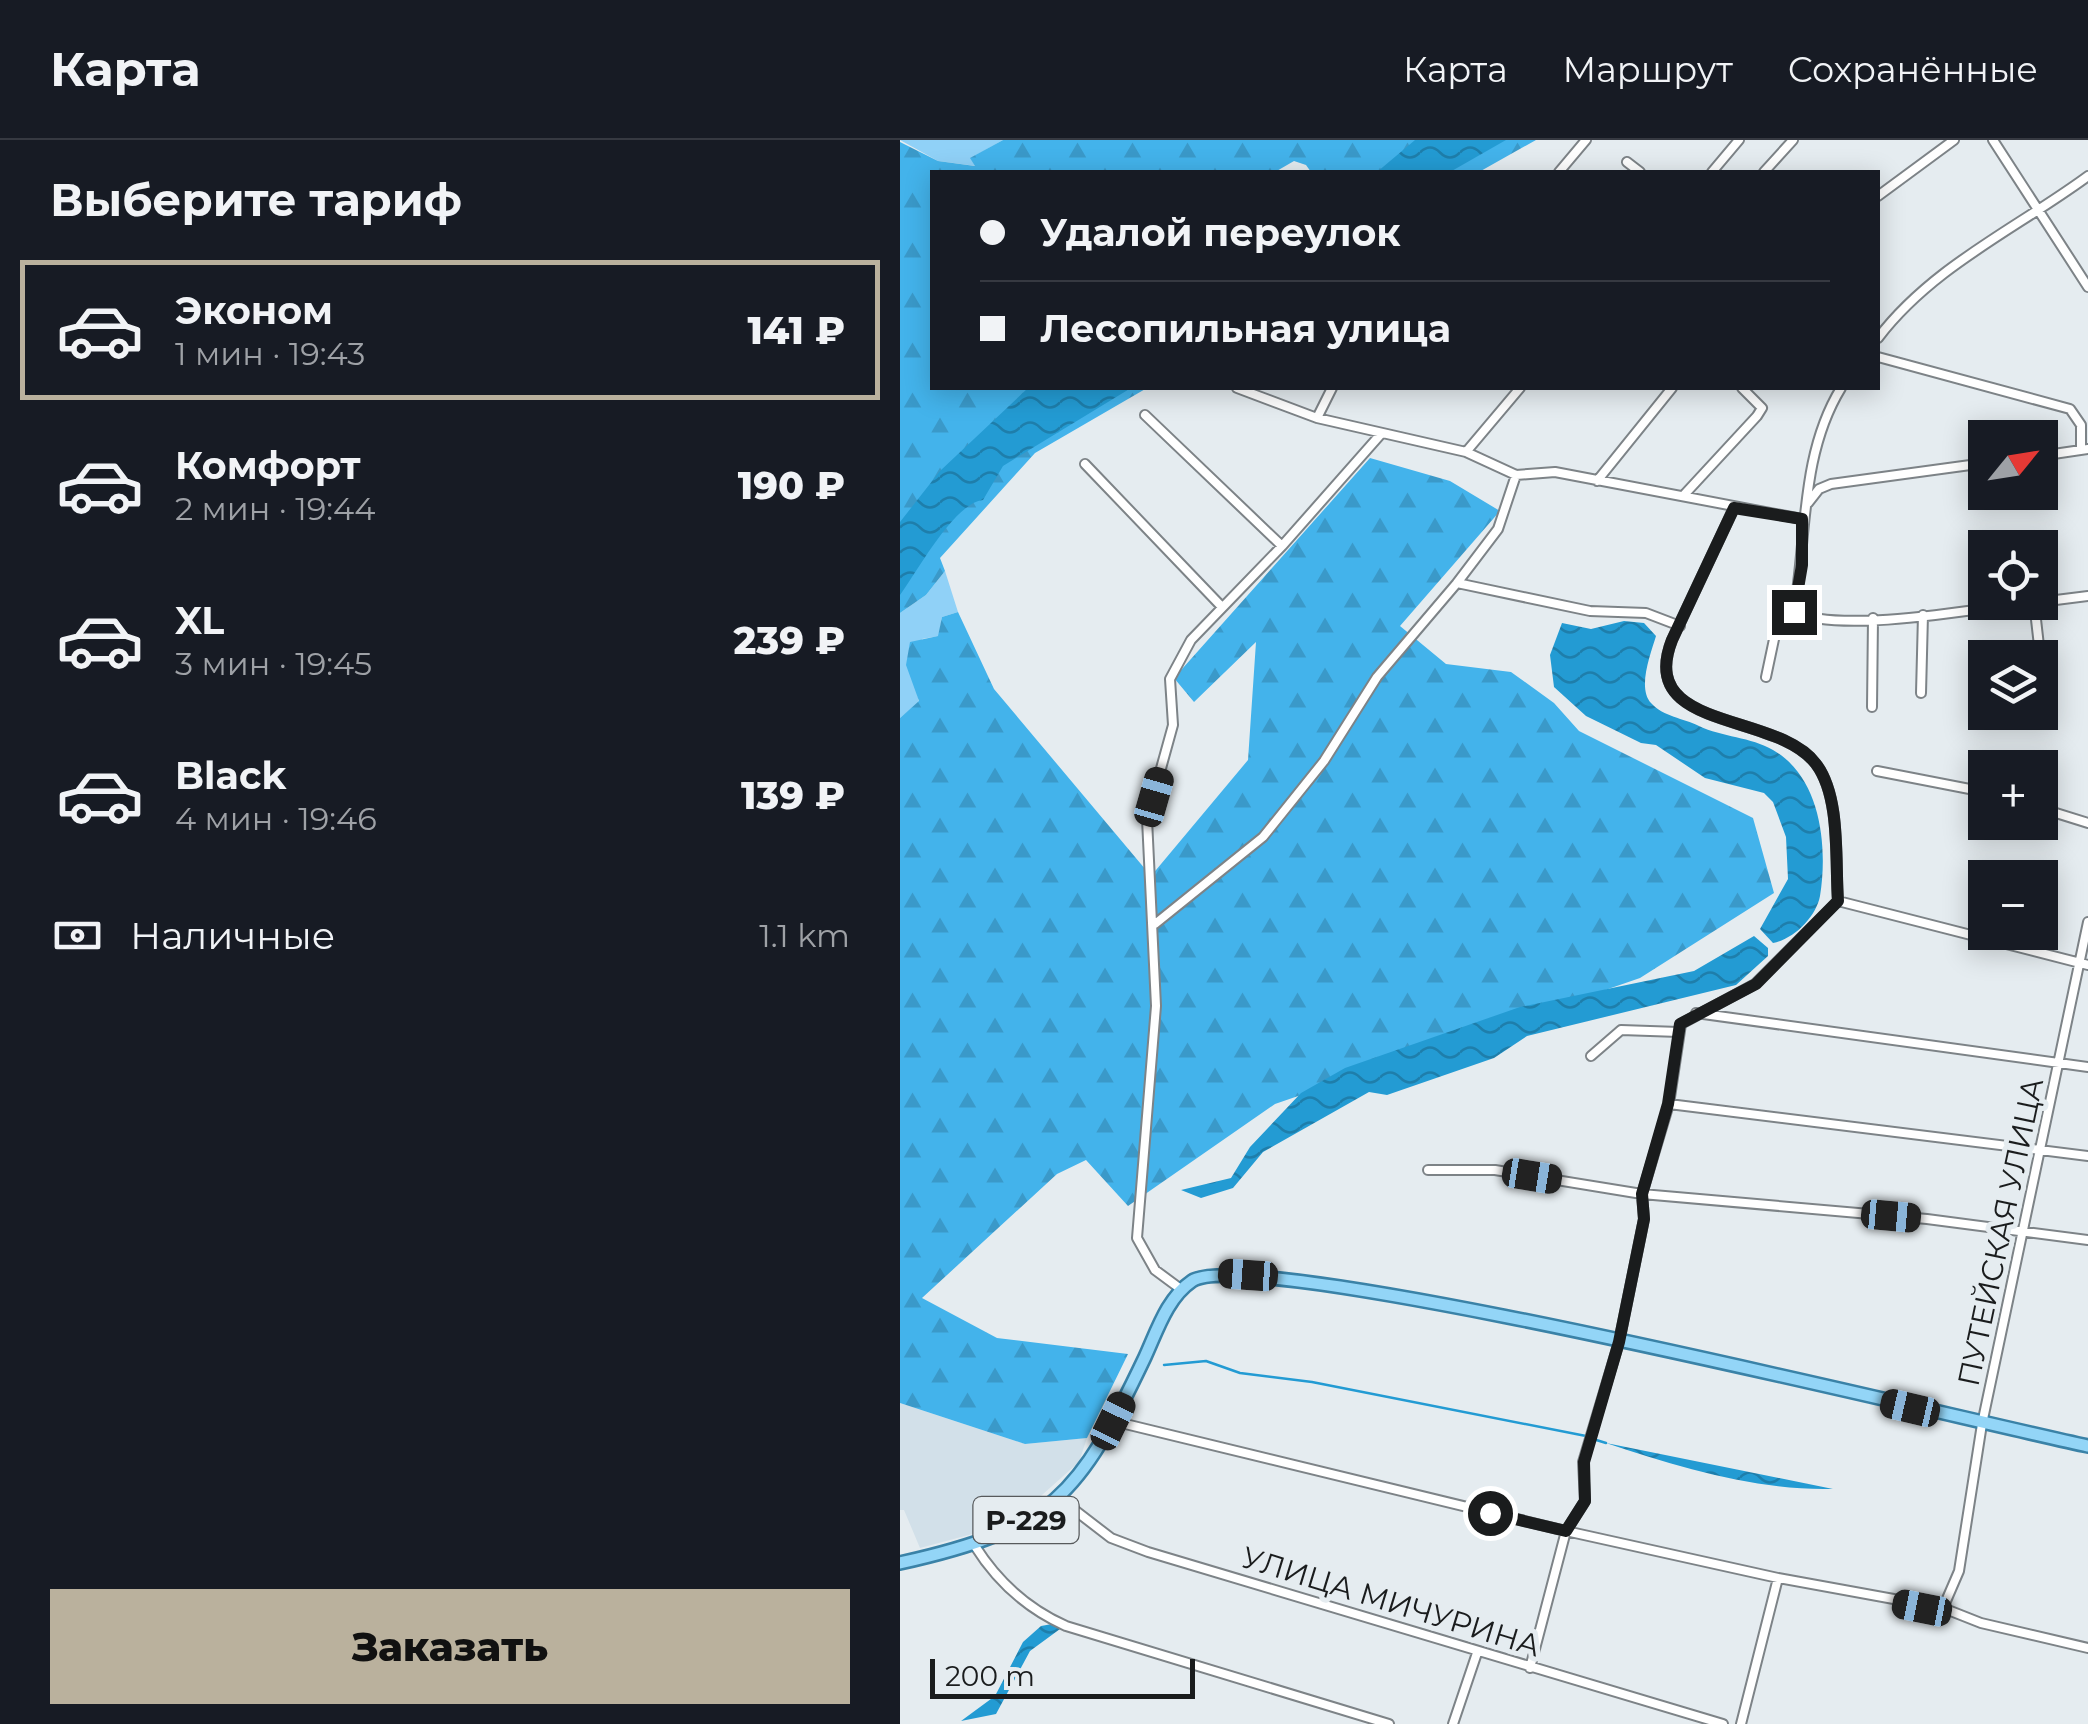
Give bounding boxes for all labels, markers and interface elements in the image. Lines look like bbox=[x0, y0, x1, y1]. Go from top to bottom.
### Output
text: Карта bbox=[50, 40, 200, 98]
text: Карта bbox=[1403, 48, 1508, 91]
text: Маршрут bbox=[1563, 48, 1733, 91]
text: Сохранённые bbox=[1788, 48, 2038, 91]
text: Выберите тариф bbox=[50, 172, 462, 227]
text: Удалой переулок bbox=[1040, 209, 1401, 256]
icon: car bbox=[55, 285, 145, 375]
text: Эконом bbox=[175, 287, 333, 334]
text: Лесопильная улица bbox=[1040, 305, 1451, 352]
text: 141 ₽ bbox=[747, 307, 845, 354]
text: 1 мин · 19:43 bbox=[175, 334, 365, 373]
north arrow bbox=[1968, 420, 2058, 510]
map controls bbox=[1968, 420, 2058, 950]
icon: car bbox=[55, 440, 145, 530]
text: Комфорт bbox=[175, 442, 361, 489]
text: 190 ₽ bbox=[738, 462, 845, 509]
text: 2 мин · 19:44 bbox=[175, 489, 375, 528]
button: locate bbox=[1968, 530, 2058, 620]
route end bbox=[1772, 590, 1817, 635]
icon: car bbox=[55, 595, 145, 685]
text: XL bbox=[175, 597, 224, 644]
text: 239 ₽ bbox=[734, 617, 845, 664]
button: layers bbox=[1968, 640, 2058, 730]
text: 3 мин · 19:45 bbox=[175, 644, 372, 683]
icon: car bbox=[55, 750, 145, 840]
button: + bbox=[1968, 750, 2058, 840]
text: Black bbox=[175, 752, 286, 799]
car bbox=[1131, 764, 1177, 830]
text: 139 ₽ bbox=[741, 772, 845, 819]
text: 4 мин · 19:46 bbox=[175, 799, 377, 838]
button: − bbox=[1968, 860, 2058, 950]
icon: cash bbox=[50, 908, 105, 963]
text: Наличные bbox=[130, 912, 335, 959]
text: 1.1 km bbox=[759, 916, 850, 955]
street label: ПУТЕЙСКАЯ УЛИЦА bbox=[1950, 1074, 2051, 1390]
car bbox=[1500, 1156, 1564, 1196]
car bbox=[1860, 1198, 1922, 1234]
car bbox=[1217, 1258, 1279, 1292]
car bbox=[1086, 1387, 1140, 1455]
car bbox=[1877, 1387, 1943, 1429]
route start bbox=[1468, 1491, 1513, 1536]
road number: Р-229 bbox=[974, 1497, 1078, 1543]
street label: УЛИЦА МИЧУРИНА bbox=[1237, 1539, 1545, 1665]
car bbox=[1890, 1588, 1954, 1628]
button: Заказать bbox=[50, 1589, 850, 1704]
scale bar bbox=[930, 1654, 1195, 1698]
text: 200 m bbox=[945, 1659, 1035, 1693]

